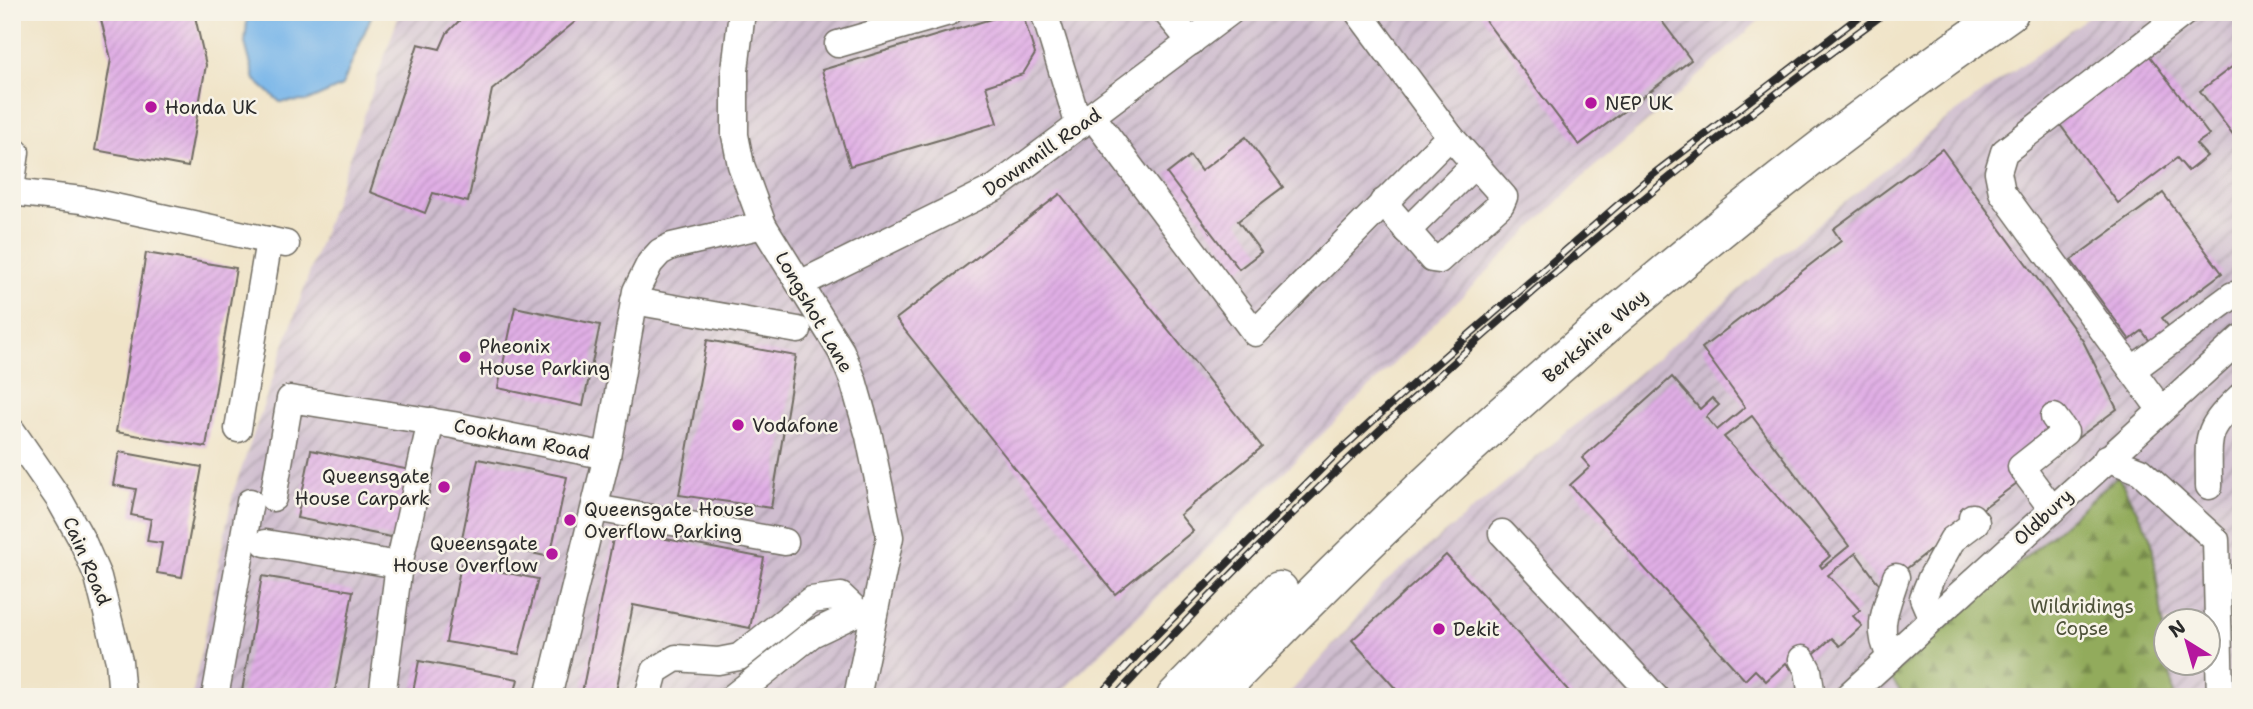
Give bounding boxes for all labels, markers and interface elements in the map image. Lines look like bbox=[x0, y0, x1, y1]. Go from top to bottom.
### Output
place label: NEP UK bbox=[1605, 91, 1673, 116]
place label: Honda UK bbox=[165, 95, 257, 120]
marker: NEP UK bbox=[1583, 95, 1599, 111]
marker: Honda UK bbox=[143, 99, 159, 115]
street label: Downmill Road bbox=[978, 102, 1106, 202]
street label: Longshot Lane bbox=[769, 247, 859, 377]
street label: Berkshire Way bbox=[1537, 284, 1653, 388]
place label: Pheonix House Parking bbox=[479, 334, 610, 381]
marker: Pheonix House Parking bbox=[457, 349, 473, 365]
street label: Cookham Road bbox=[452, 412, 592, 466]
place label: Vodafone bbox=[752, 413, 839, 438]
marker: Vodafone bbox=[730, 417, 746, 433]
place label: Queensgate House Carpark bbox=[295, 464, 430, 511]
marker: Queensgate House Carpark bbox=[436, 479, 452, 495]
street label: Oldbury bbox=[2008, 483, 2078, 551]
place label: Queensgate House Overflow Parking bbox=[584, 497, 754, 544]
marker: Queensgate House Overflow Parking bbox=[562, 512, 578, 528]
street label: Cain Road bbox=[57, 513, 117, 609]
place label: Queensgate House Overflow bbox=[393, 531, 538, 578]
marker: Queensgate House Overflow bbox=[544, 546, 560, 562]
park label: Wildridings Copse bbox=[2030, 594, 2134, 641]
north arrow bbox=[2152, 608, 2222, 678]
text: N bbox=[2164, 614, 2191, 643]
place label: Dekit bbox=[1453, 617, 1500, 642]
marker: Dekit bbox=[1431, 621, 1447, 637]

